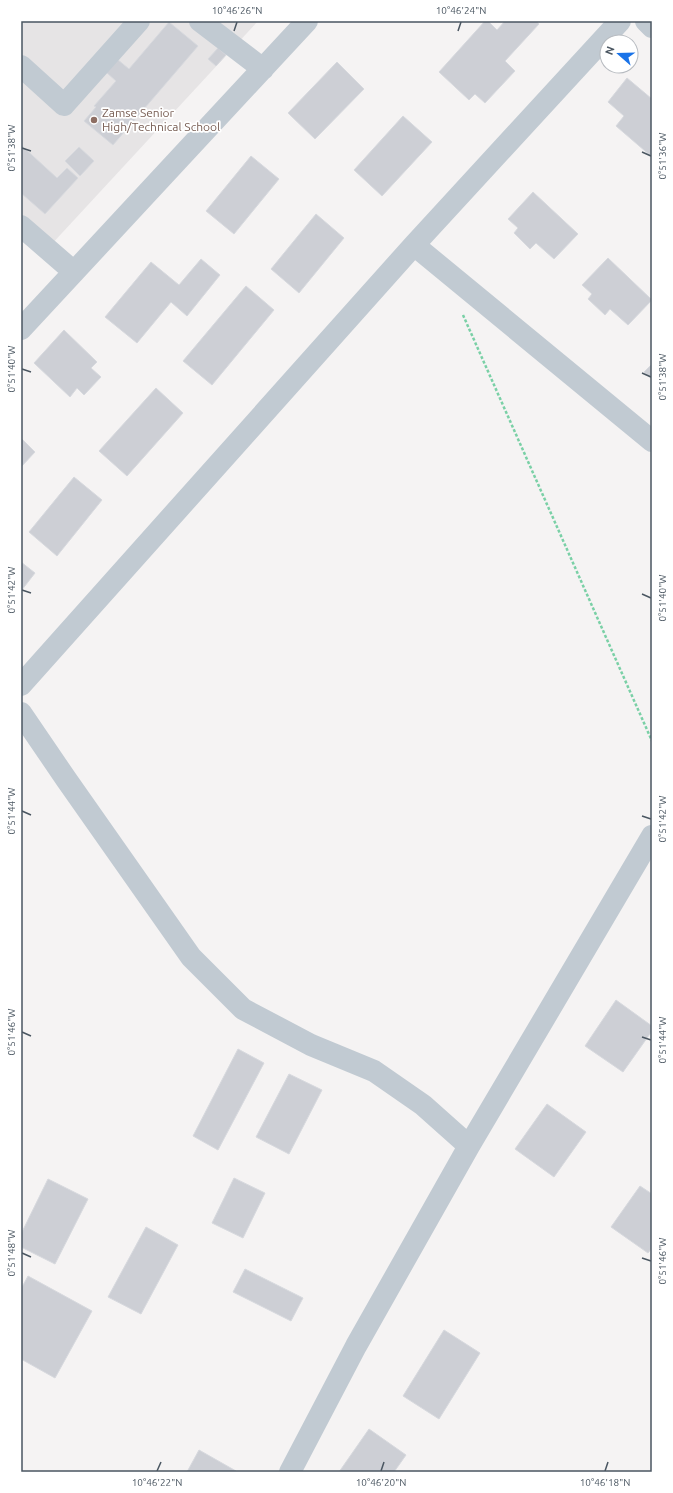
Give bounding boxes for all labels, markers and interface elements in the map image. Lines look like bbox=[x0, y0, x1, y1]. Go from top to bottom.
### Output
text: 10°46'26"N bbox=[212, 5, 262, 16]
text: 10°46'24"N bbox=[436, 5, 486, 16]
north arrow bbox=[599, 34, 639, 74]
text: N bbox=[603, 45, 617, 56]
place label: Zamse Senior High/Technical School bbox=[102, 106, 220, 133]
marker: Zamse Senior High/Technical School bbox=[89, 115, 99, 125]
text: 0°51'38"W bbox=[6, 124, 17, 172]
text: 0°51'36"W bbox=[657, 132, 668, 180]
text: 0°51'40"W bbox=[6, 345, 17, 393]
text: 0°51'38"W bbox=[657, 353, 668, 401]
text: 0°51'42"W bbox=[6, 566, 17, 614]
text: 0°51'40"W bbox=[657, 574, 668, 622]
text: 0°51'44"W bbox=[6, 787, 17, 835]
text: 0°51'42"W bbox=[657, 795, 668, 843]
text: 0°51'46"W bbox=[6, 1008, 17, 1056]
text: 0°51'44"W bbox=[657, 1016, 668, 1064]
text: 0°51'48"W bbox=[6, 1229, 17, 1277]
text: 0°51'46"W bbox=[657, 1237, 668, 1285]
text: 10°46'22"N bbox=[132, 1477, 182, 1488]
text: 10°46'20"N bbox=[356, 1477, 406, 1488]
text: 10°46'18"N bbox=[580, 1477, 630, 1488]

